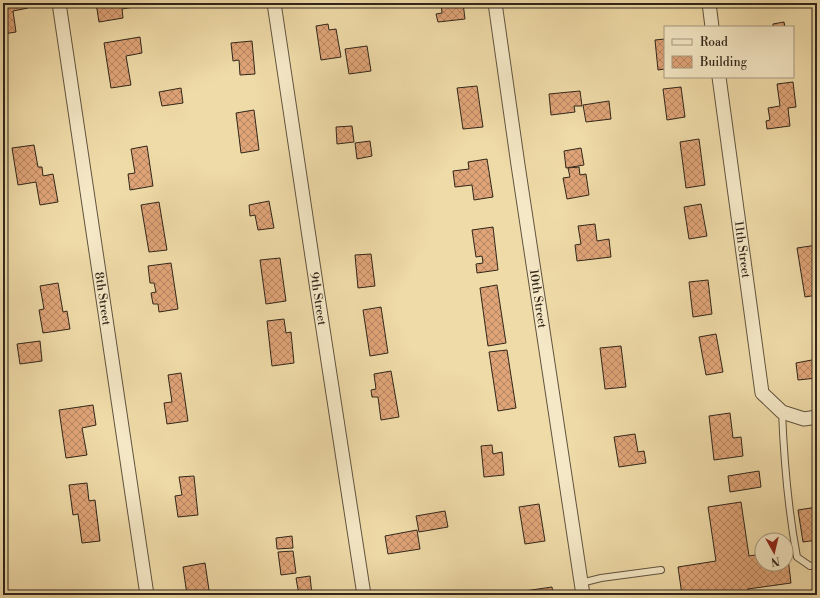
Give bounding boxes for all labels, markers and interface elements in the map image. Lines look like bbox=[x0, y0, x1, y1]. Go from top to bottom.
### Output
legend bbox=[664, 26, 794, 78]
text: Road bbox=[700, 35, 728, 50]
text: Building bbox=[699, 55, 748, 70]
street label: 11th Street bbox=[731, 220, 753, 280]
street label: 10th Street bbox=[526, 268, 550, 330]
street label: 8th Street bbox=[91, 271, 114, 327]
street label: 9th Street bbox=[306, 271, 329, 327]
north arrow bbox=[754, 532, 794, 572]
text: N bbox=[770, 553, 781, 568]

